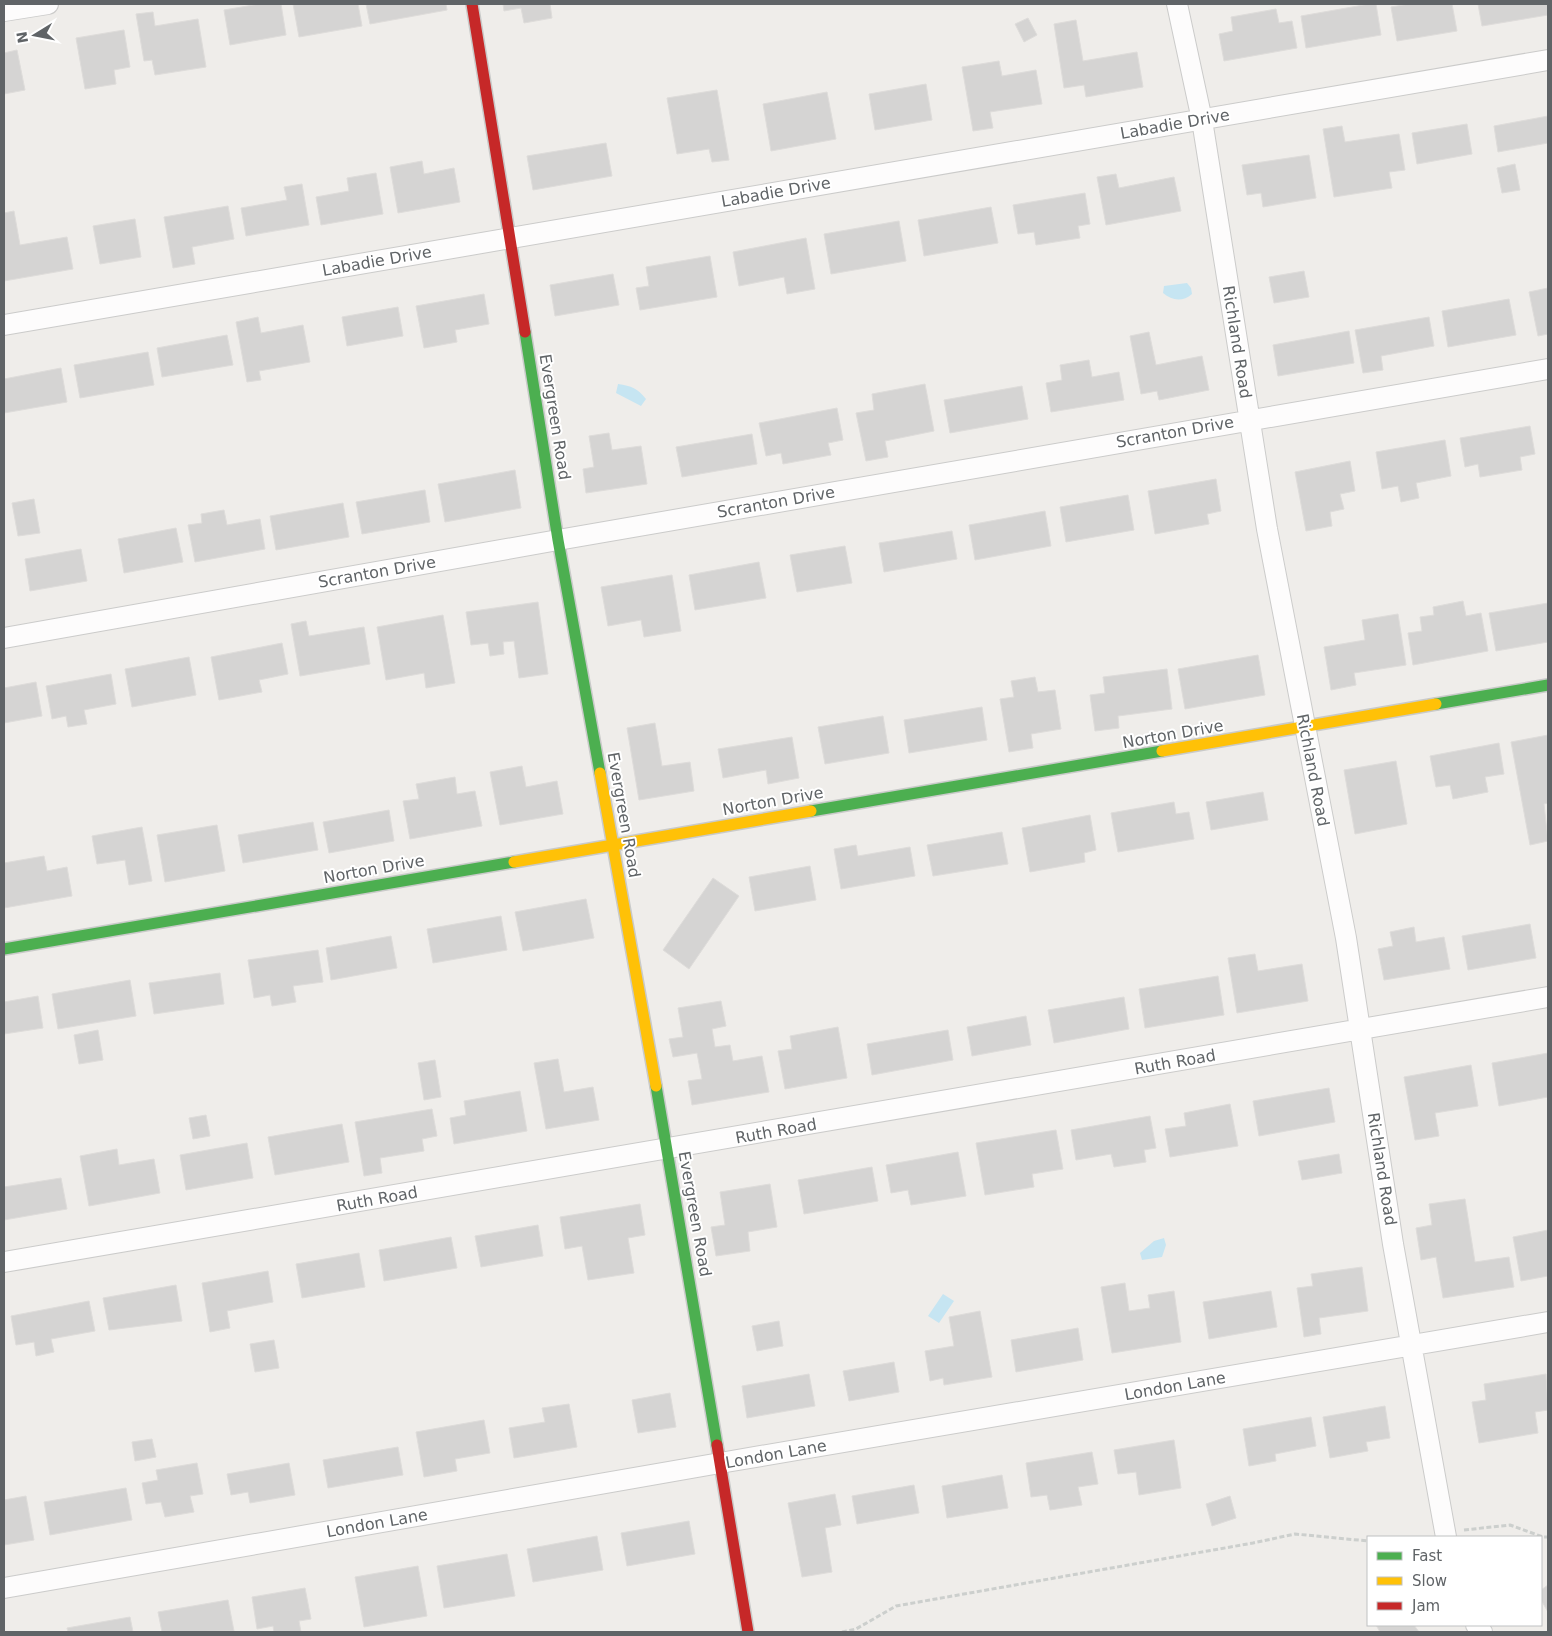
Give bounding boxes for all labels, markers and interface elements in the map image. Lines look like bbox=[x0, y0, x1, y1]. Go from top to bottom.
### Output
north arrow bbox=[10, 10, 60, 60]
text: N bbox=[13, 30, 31, 44]
street label: Labadie Drive bbox=[1119, 105, 1231, 143]
street label: Labadie Drive bbox=[720, 173, 832, 211]
street label: Labadie Drive bbox=[321, 242, 433, 280]
street label: Richland Road bbox=[1219, 284, 1255, 400]
street label: Evergreen Road bbox=[536, 353, 574, 481]
street label: Scranton Drive bbox=[1115, 412, 1235, 452]
street label: Scranton Drive bbox=[716, 482, 836, 522]
street label: Scranton Drive bbox=[317, 552, 437, 592]
street label: Richland Road bbox=[1293, 712, 1333, 828]
street label: Norton Drive bbox=[1121, 716, 1225, 752]
street label: Evergreen Road bbox=[604, 751, 644, 879]
street label: Norton Drive bbox=[721, 783, 825, 819]
street label: Norton Drive bbox=[322, 851, 426, 887]
street label: Ruth Road bbox=[1133, 1046, 1217, 1078]
street label: Richland Road bbox=[1364, 1111, 1400, 1227]
street label: Ruth Road bbox=[734, 1115, 818, 1147]
street label: Evergreen Road bbox=[675, 1150, 715, 1278]
street label: Ruth Road bbox=[335, 1183, 419, 1215]
street label: London Lane bbox=[1123, 1368, 1227, 1404]
street label: London Lane bbox=[724, 1436, 828, 1472]
street label: London Lane bbox=[325, 1505, 429, 1541]
legend bbox=[1367, 1536, 1542, 1626]
text: Fast bbox=[1412, 1547, 1442, 1565]
text: Slow bbox=[1412, 1572, 1447, 1590]
text: Jam bbox=[1411, 1597, 1440, 1615]

